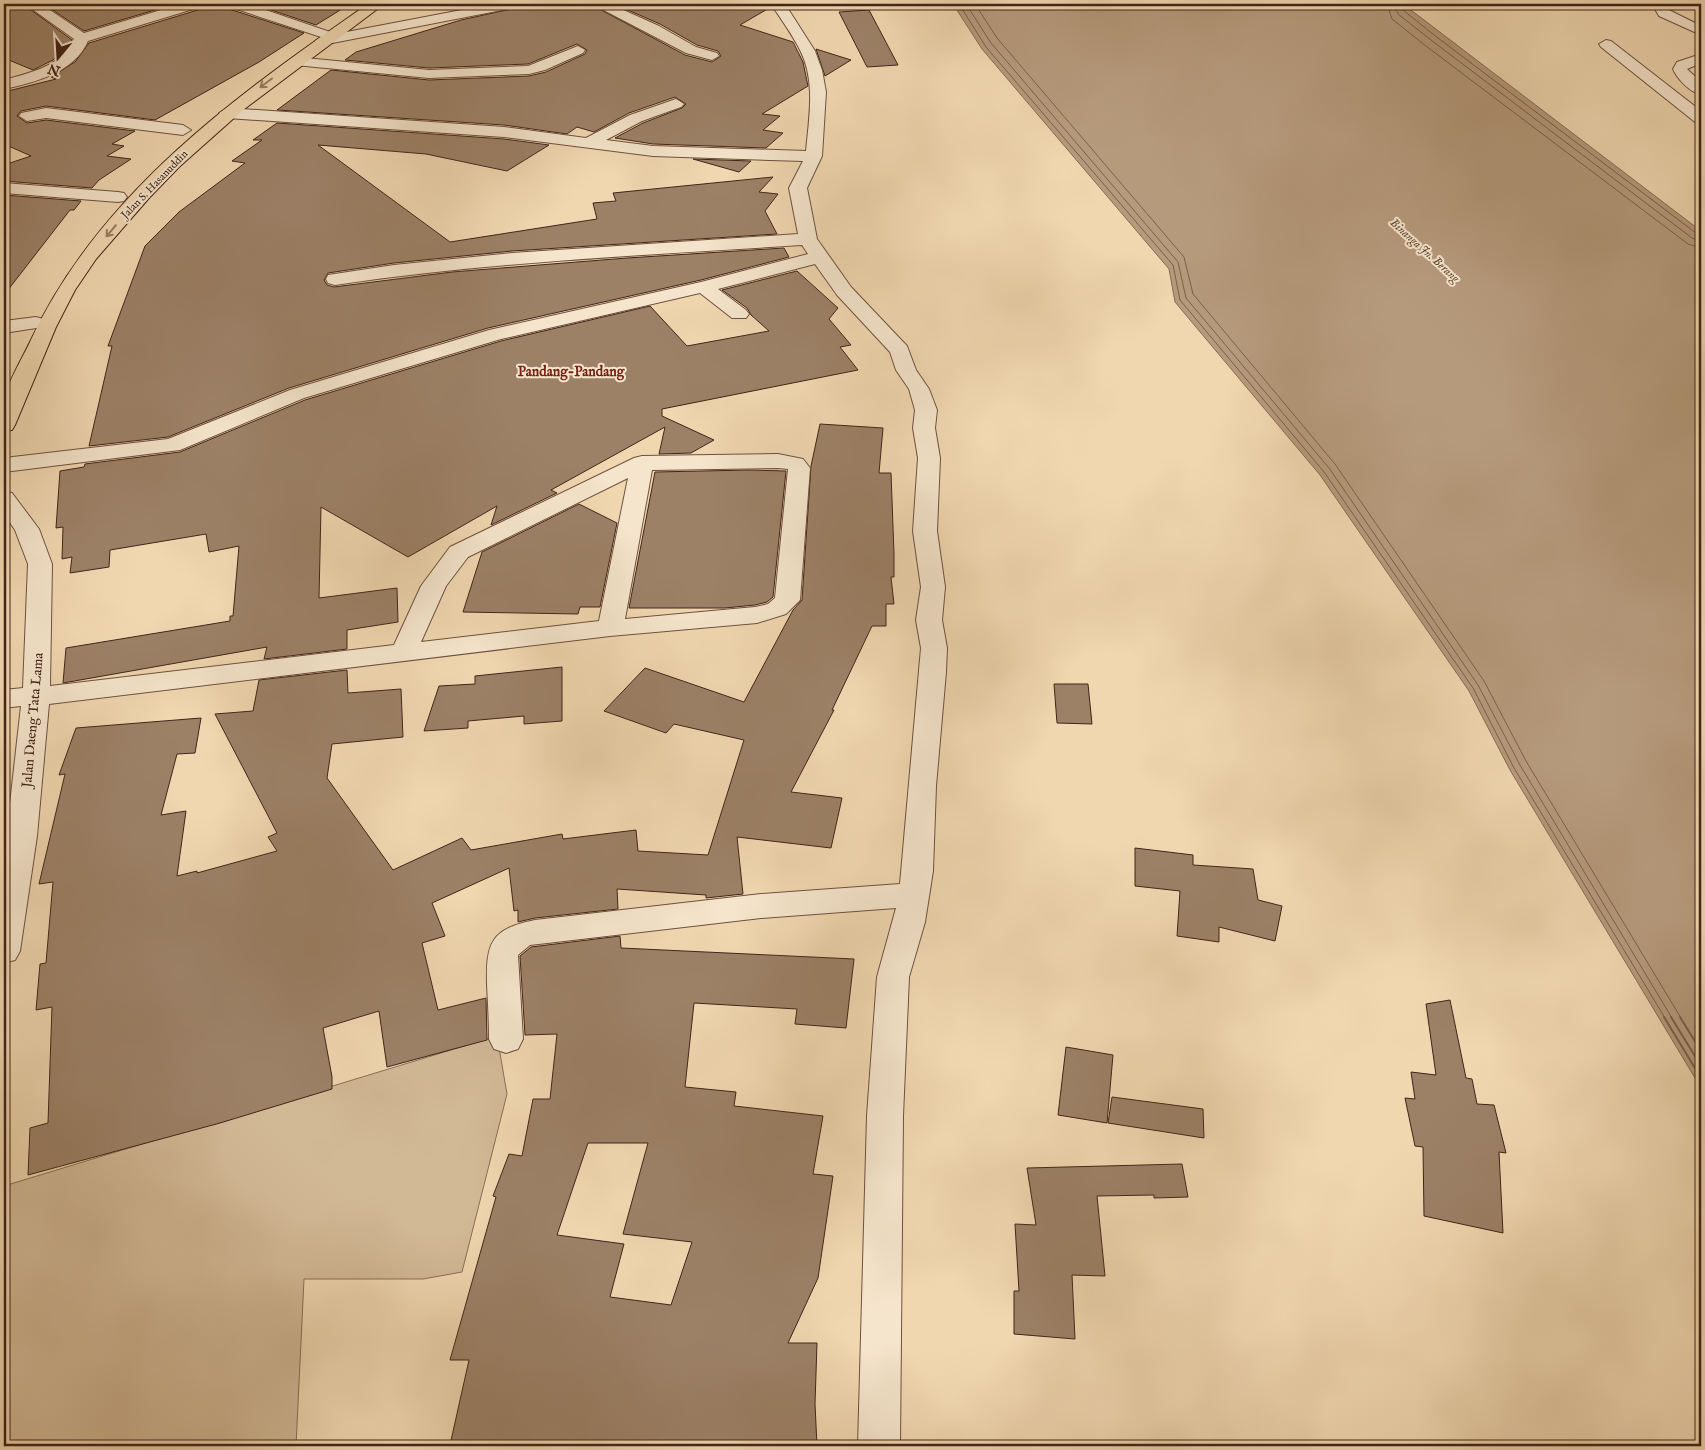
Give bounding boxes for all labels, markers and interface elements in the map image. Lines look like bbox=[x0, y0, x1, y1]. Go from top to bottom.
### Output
north arrow bbox=[32, 32, 82, 82]
text: N bbox=[46, 59, 64, 80]
one-way arrow bbox=[259, 78, 273, 88]
street label: Jalan S. Hasanuddin bbox=[117, 147, 191, 223]
water label: Binanga Jn. Berang bbox=[1386, 215, 1463, 287]
one-way arrow bbox=[105, 224, 116, 237]
district label: Pandang-Pandang bbox=[518, 363, 626, 381]
street label: Jalan Daeng Tata Lama bbox=[18, 651, 48, 790]

